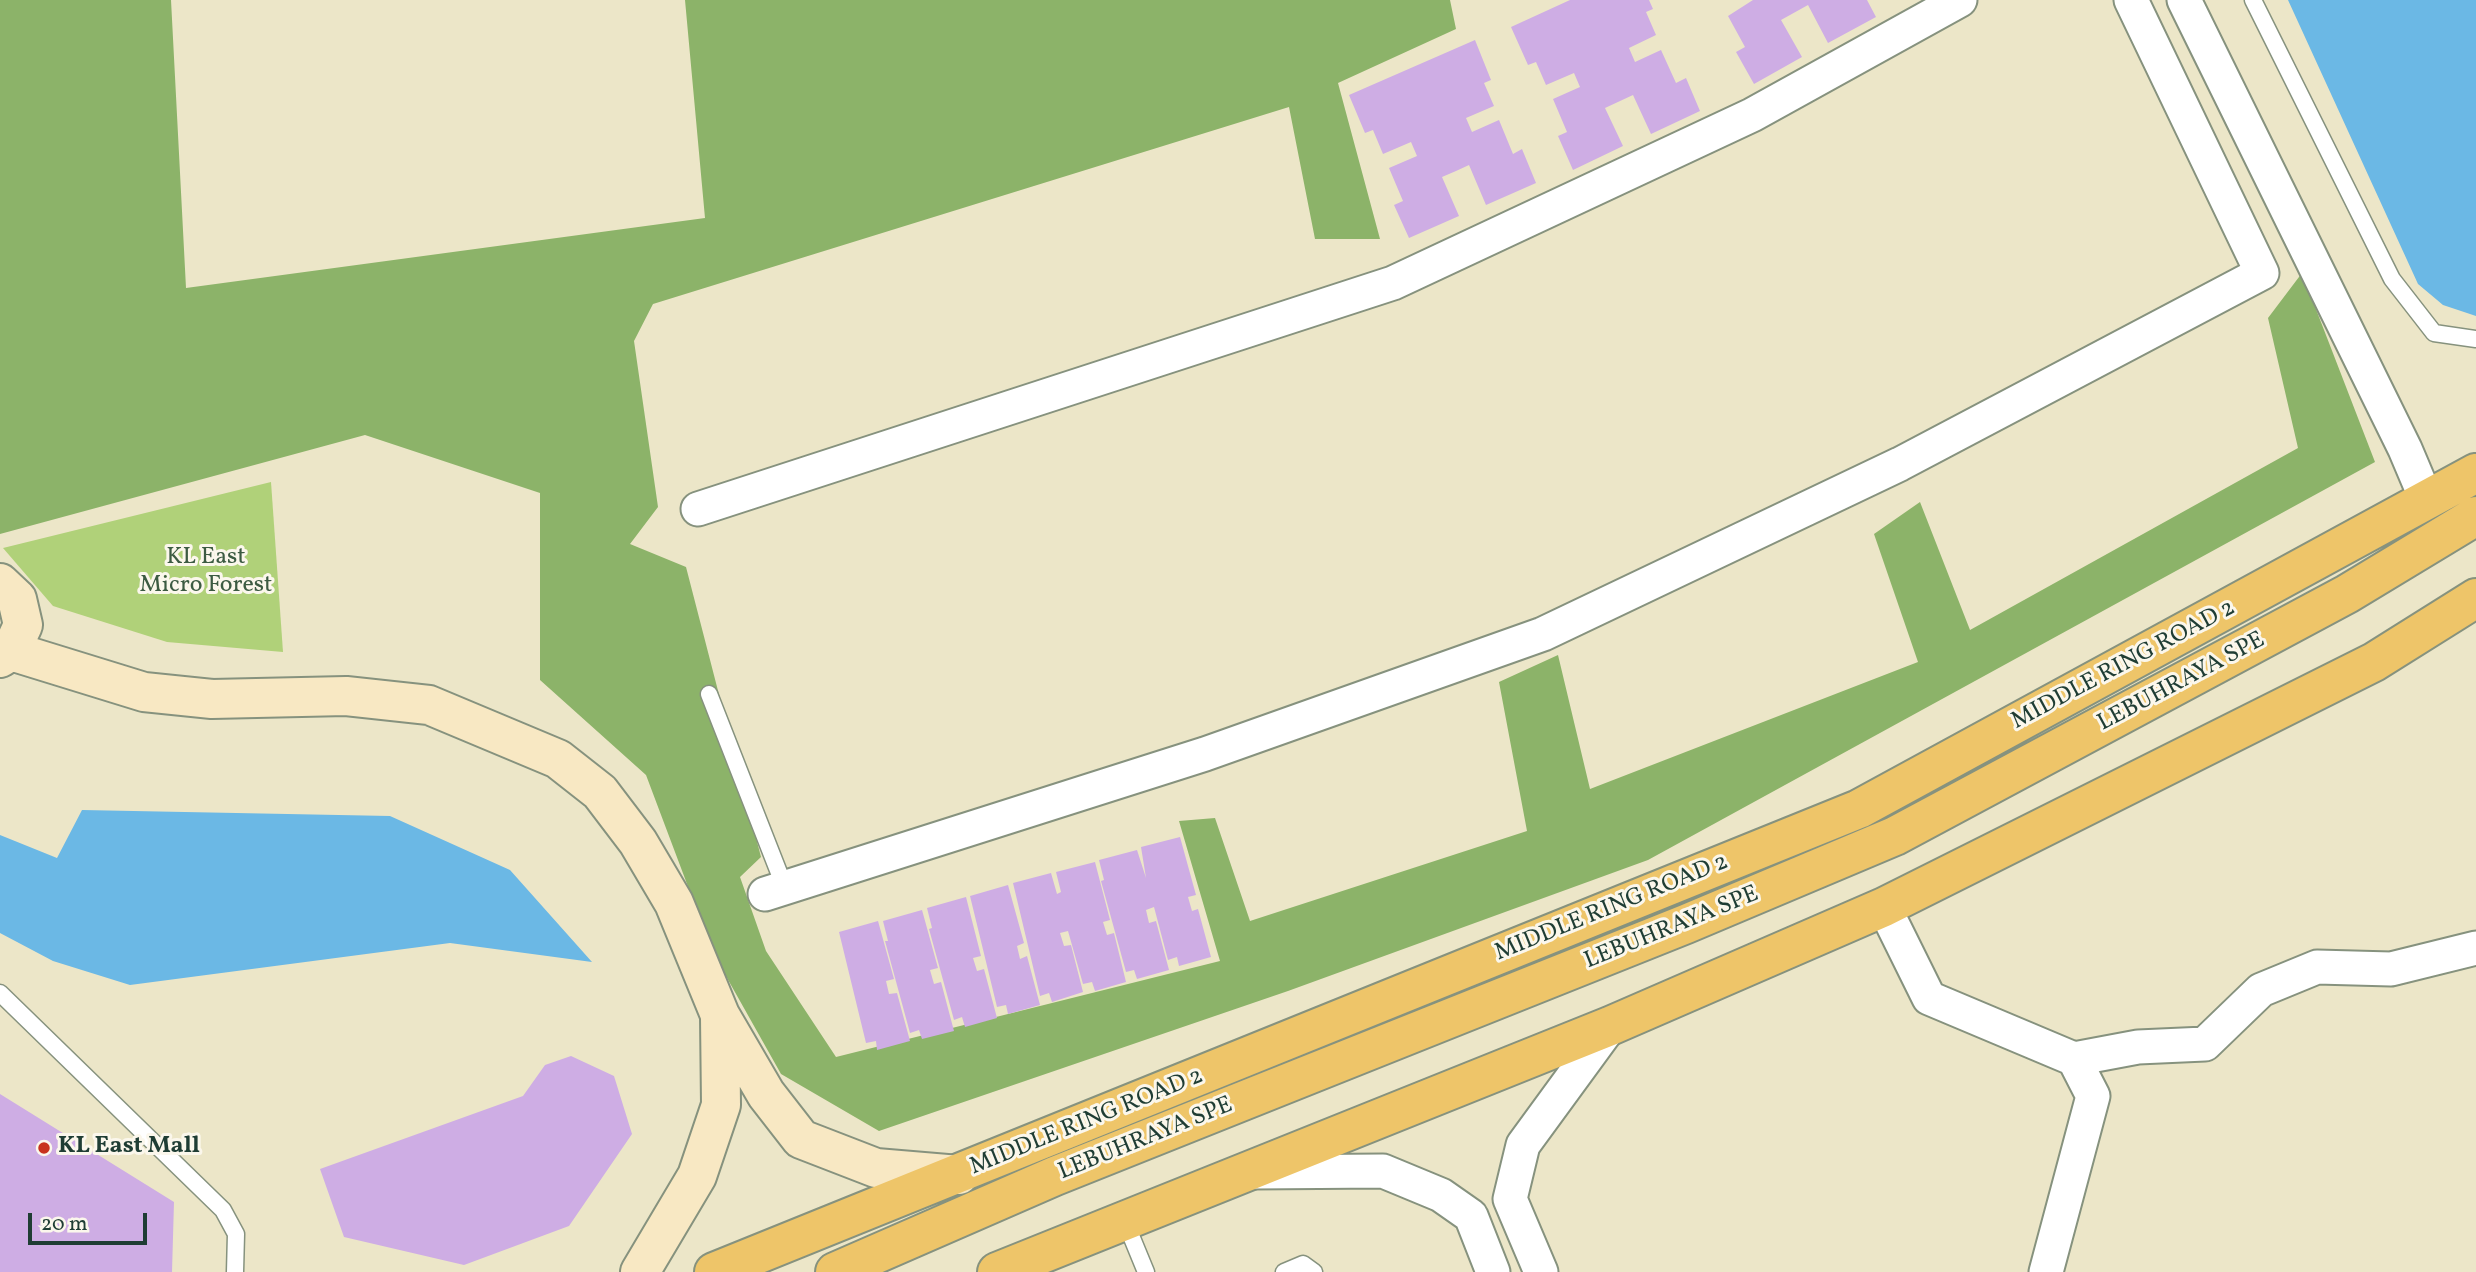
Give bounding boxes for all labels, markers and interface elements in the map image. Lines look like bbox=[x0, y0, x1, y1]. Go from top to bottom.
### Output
park label: KL East Micro Forest bbox=[139, 545, 273, 601]
street label: MIDDLE RING ROAD 2 bbox=[2007, 595, 2241, 737]
street label: LEBUHRAYA SPE bbox=[2093, 627, 2271, 739]
street label: MIDDLE RING ROAD 2 bbox=[1491, 849, 1733, 969]
street label: LEBUHRAYA SPE bbox=[1581, 881, 1763, 977]
street label: MIDDLE RING ROAD 2 bbox=[966, 1063, 1208, 1183]
street label: LEBUHRAYA SPE bbox=[1055, 1092, 1237, 1188]
place label: KL East Mall bbox=[58, 1134, 200, 1162]
marker: KL East Mall bbox=[36, 1140, 52, 1156]
scale bar bbox=[32, 1198, 150, 1242]
text: 20 m bbox=[41, 1210, 87, 1239]

